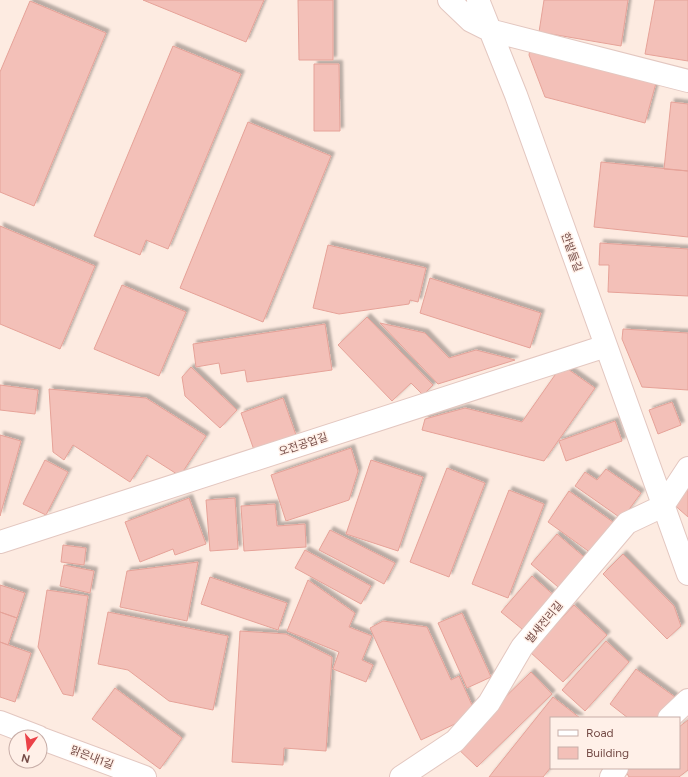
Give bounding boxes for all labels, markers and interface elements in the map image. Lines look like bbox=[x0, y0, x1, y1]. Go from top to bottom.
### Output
street label: 한밭들길 bbox=[558, 231, 585, 273]
street label: 오전공업길 bbox=[277, 430, 329, 458]
street label: 벌새전리길 bbox=[523, 599, 566, 646]
legend bbox=[550, 717, 680, 769]
text: Road bbox=[586, 726, 614, 740]
north arrow bbox=[8, 729, 48, 769]
street label: 맑은내1길 bbox=[68, 743, 115, 772]
text: Building bbox=[586, 746, 629, 760]
text: N bbox=[20, 751, 31, 766]

